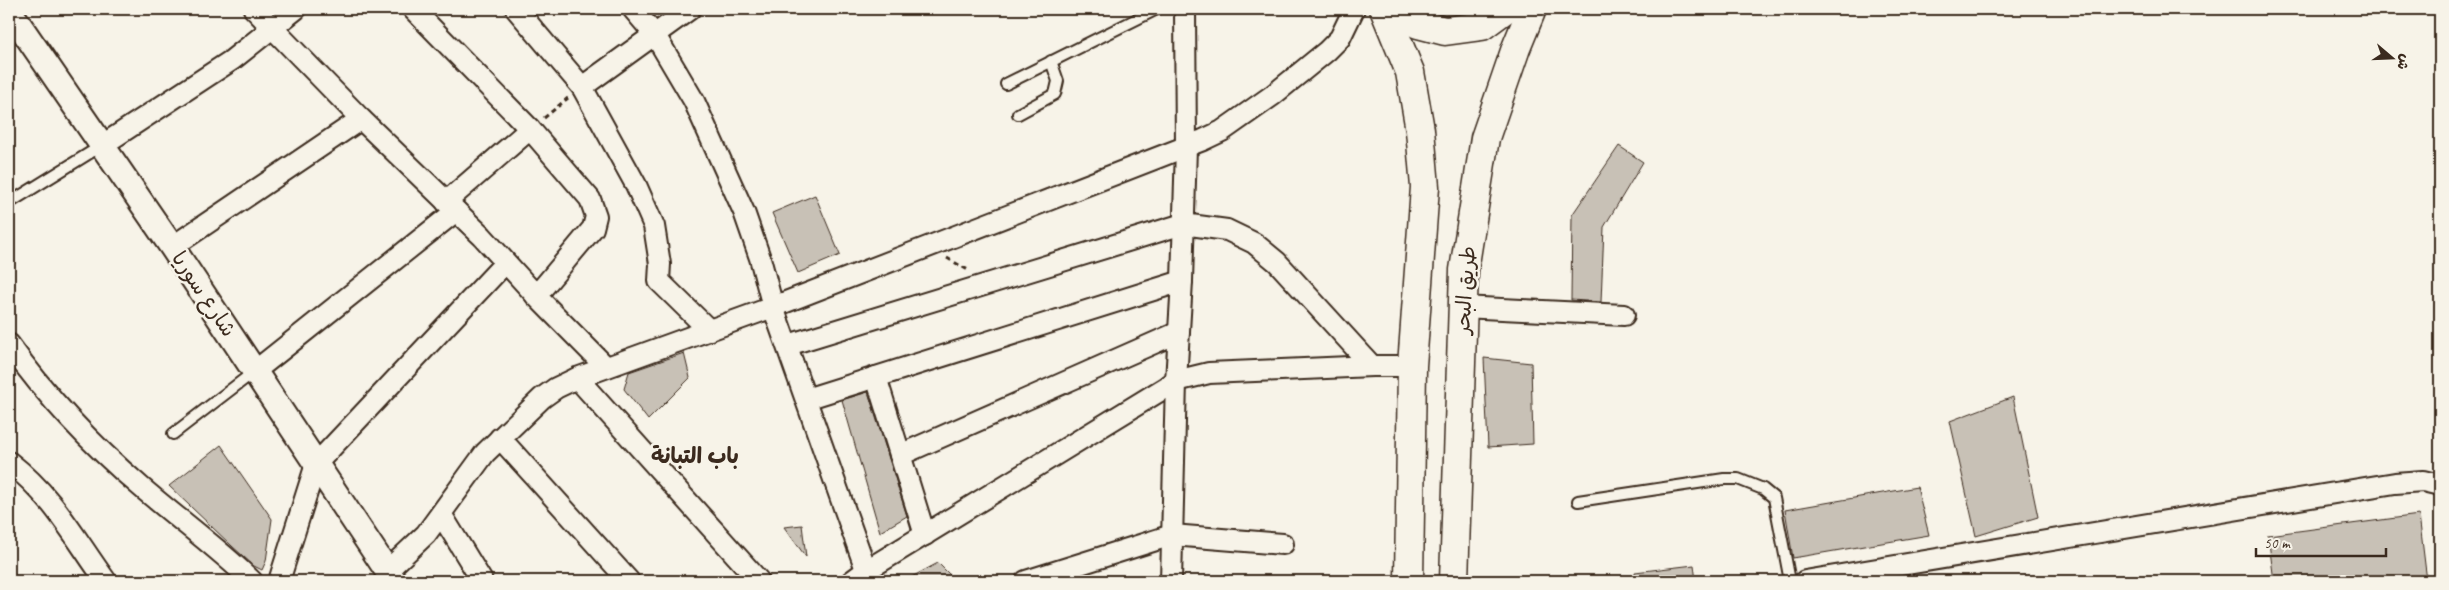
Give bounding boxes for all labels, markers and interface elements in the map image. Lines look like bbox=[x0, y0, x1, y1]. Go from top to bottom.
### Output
north arrow bbox=[2366, 32, 2416, 82]
text: ش bbox=[2393, 52, 2414, 72]
street label: طريق البحر bbox=[1449, 245, 1481, 337]
street label: شارع سوريا bbox=[164, 246, 242, 343]
district label: باب التبانة bbox=[651, 442, 739, 470]
scale bar bbox=[2256, 525, 2386, 557]
text: 50 m bbox=[2264, 534, 2291, 553]

